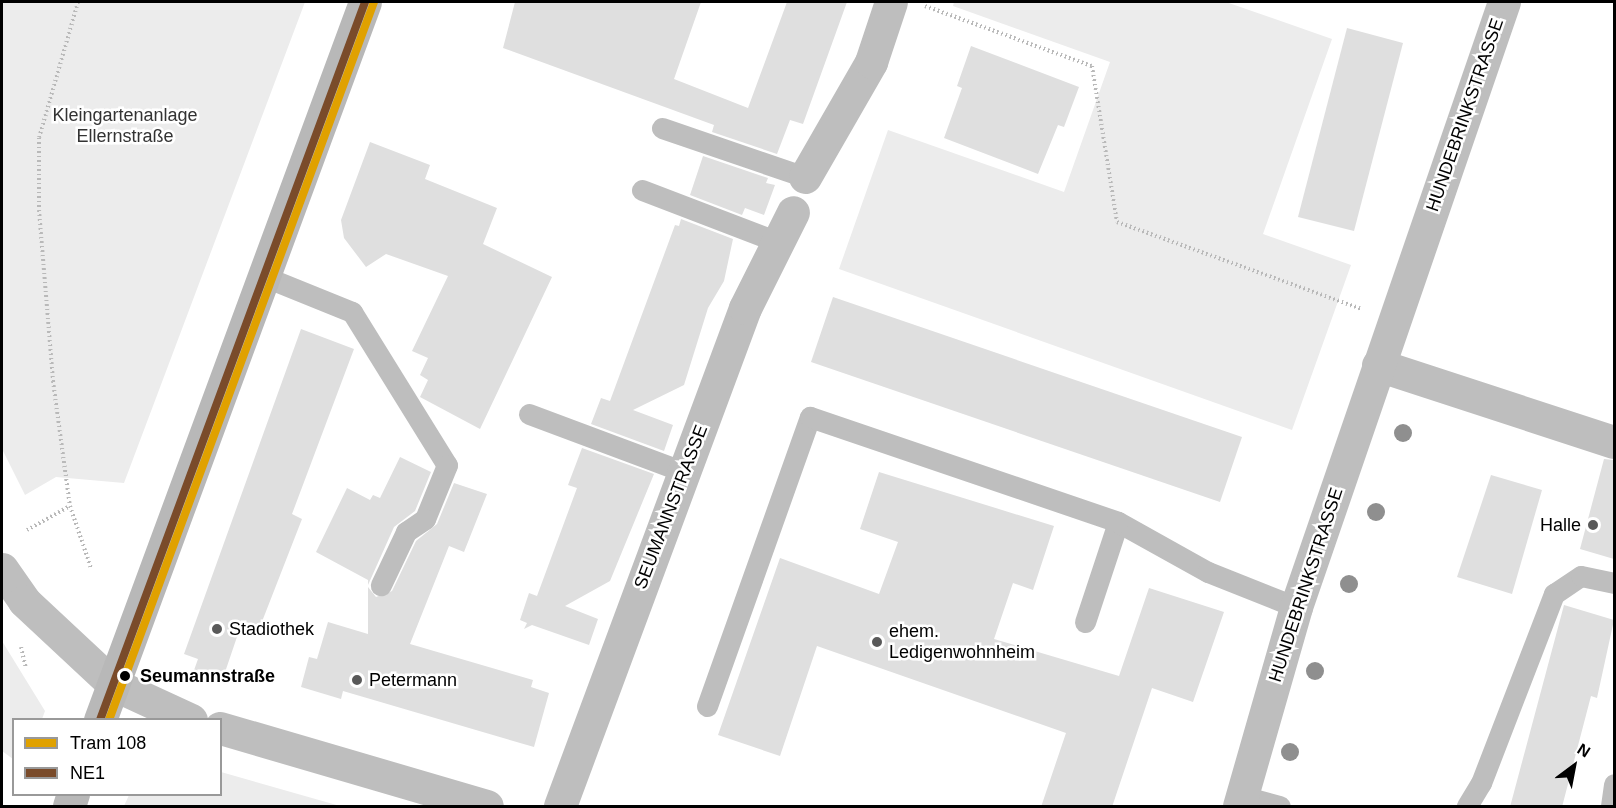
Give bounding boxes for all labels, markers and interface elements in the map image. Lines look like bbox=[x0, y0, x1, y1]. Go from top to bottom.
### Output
street label: HUNDEBRINKSTRASSE bbox=[1422, 15, 1508, 215]
park label: Kleingartenanlage Ellernstraße bbox=[52, 105, 198, 148]
street label: SEUMANNSTRASSE bbox=[630, 422, 712, 592]
street label: HUNDEBRINKSTRASSE bbox=[1264, 485, 1348, 685]
place label: Halle bbox=[1540, 514, 1581, 536]
marker: Halle bbox=[1586, 518, 1600, 532]
place label: Stadiothek bbox=[229, 618, 314, 640]
place label: ehem. Ledigenwohnheim bbox=[889, 621, 1035, 664]
marker: Stadiothek bbox=[210, 622, 224, 636]
marker: ehem. Ledigenwohnheim bbox=[870, 635, 884, 649]
place label: Seumannstraße bbox=[140, 665, 275, 687]
marker: Seumannstraße bbox=[115, 666, 135, 686]
place label: Petermann bbox=[369, 669, 457, 691]
marker: Petermann bbox=[350, 673, 364, 687]
legend bbox=[12, 718, 222, 796]
text: Tram 108 bbox=[70, 733, 146, 753]
north arrow bbox=[1544, 736, 1604, 796]
text: N bbox=[1574, 740, 1593, 761]
text: NE1 bbox=[70, 763, 105, 783]

